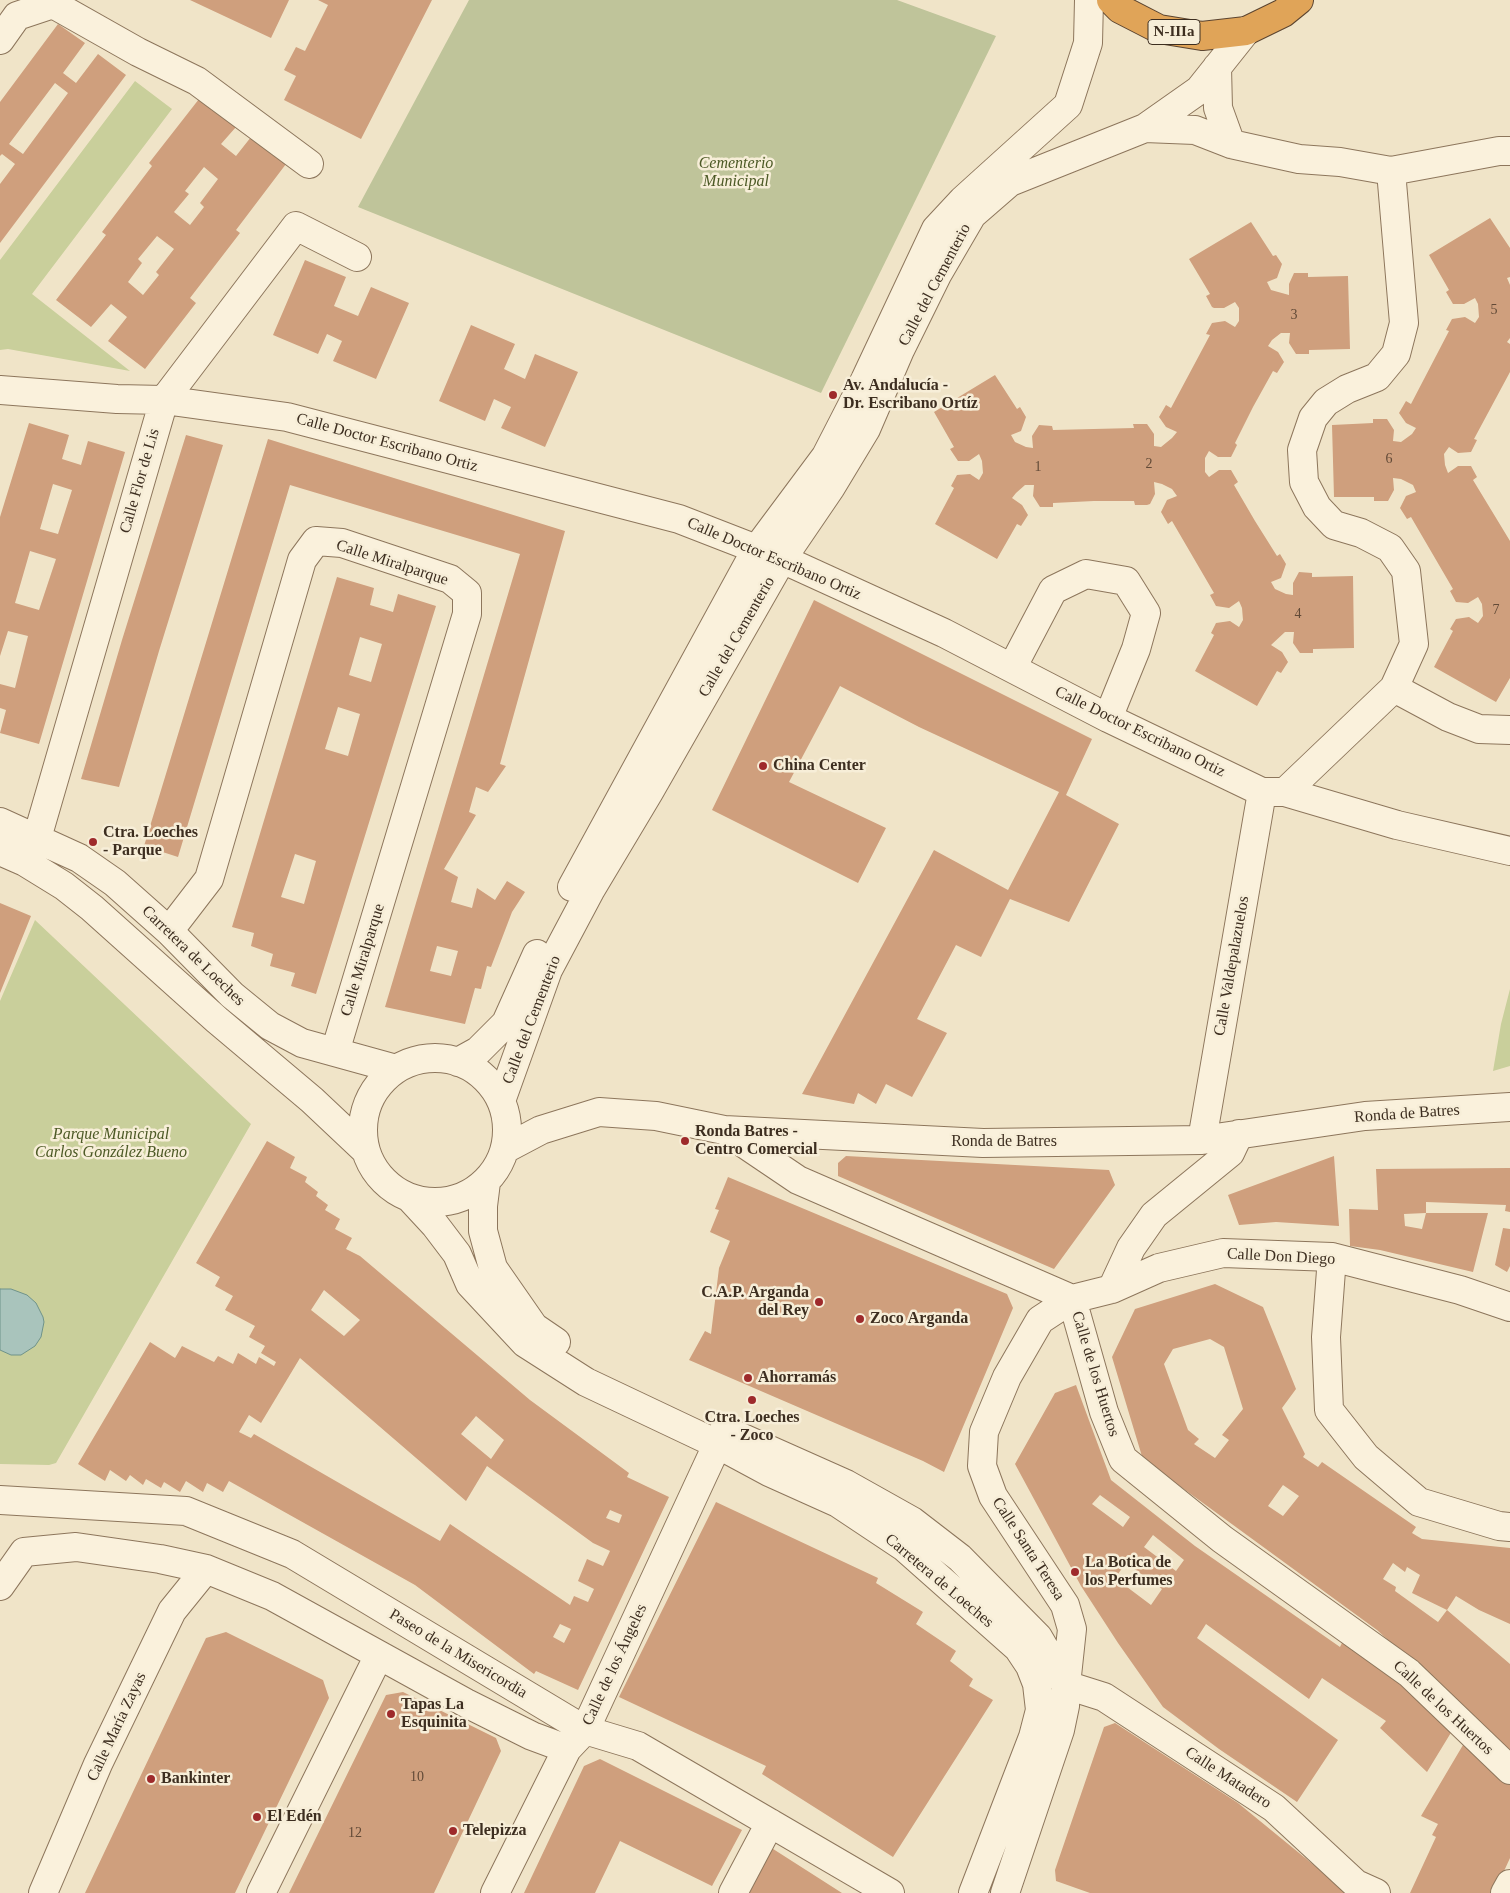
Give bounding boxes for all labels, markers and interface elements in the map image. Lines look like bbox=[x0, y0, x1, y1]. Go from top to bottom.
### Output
road number: N-IIIa bbox=[1148, 20, 1200, 44]
park label: Cementerio Municipal bbox=[699, 154, 773, 192]
street label: Calle del Cementerio bbox=[895, 220, 975, 350]
house number: 5 bbox=[1490, 302, 1498, 318]
house number: 3 bbox=[1290, 307, 1298, 323]
place label: Av. Andalucía - Dr. Escribano Ortíz bbox=[843, 376, 978, 414]
marker: Av. Andalucía - Dr. Escribano Ortíz bbox=[827, 389, 839, 401]
street label: Calle Doctor Escribano Ortiz bbox=[294, 410, 480, 476]
street label: Calle Flor de Lis bbox=[116, 426, 164, 536]
house number: 6 bbox=[1386, 451, 1392, 467]
house number: 2 bbox=[1146, 456, 1152, 472]
house number: 1 bbox=[1034, 459, 1042, 475]
street label: Calle Doctor Escribano Ortiz bbox=[684, 514, 864, 604]
street label: Calle Miralparque bbox=[333, 536, 451, 590]
street label: Calle del Cementerio bbox=[695, 573, 779, 701]
house number: 7 bbox=[1492, 602, 1500, 618]
house number: 4 bbox=[1295, 606, 1302, 622]
street label: Calle Doctor Escribano Ortiz bbox=[1052, 682, 1228, 782]
place label: China Center bbox=[773, 756, 866, 776]
marker: China Center bbox=[757, 760, 769, 772]
place label: Ctra. Loeches - Parque bbox=[103, 823, 198, 861]
marker: Ctra. Loeches - Parque bbox=[87, 836, 99, 848]
street label: Calle Valdepalazuelos bbox=[1210, 895, 1254, 1037]
street label: Calle Miralparque bbox=[337, 901, 389, 1019]
street label: Carretera de Loeches bbox=[137, 902, 249, 1010]
street label: Calle del Cementerio bbox=[499, 953, 565, 1087]
street label: Ronda de Batres bbox=[1354, 1101, 1460, 1127]
place label: Ronda Batres - Centro Comercial bbox=[695, 1122, 817, 1160]
park label: Parque Municipal Carlos González Bueno bbox=[35, 1125, 187, 1163]
street label: Ronda de Batres bbox=[951, 1132, 1057, 1152]
marker: Ronda Batres - Centro Comercial bbox=[679, 1135, 691, 1147]
street label: Calle Don Diego bbox=[1226, 1245, 1336, 1269]
place label: C.A.P. Arganda del Rey bbox=[701, 1283, 809, 1321]
marker: C.A.P. Arganda del Rey bbox=[813, 1296, 825, 1308]
place label: Zoco Arganda bbox=[870, 1309, 968, 1329]
street label: Calle de los Huertos bbox=[1067, 1309, 1123, 1439]
marker: Zoco Arganda bbox=[854, 1313, 866, 1325]
place label: Ahorramás bbox=[758, 1368, 836, 1388]
marker: Ahorramás bbox=[742, 1372, 754, 1384]
marker: Ctra. Loeches - Zoco bbox=[746, 1394, 758, 1406]
place label: Ctra. Loeches - Zoco bbox=[704, 1408, 800, 1446]
street label: Calle Santa Teresa bbox=[988, 1494, 1068, 1604]
street label: Carretera de Loeches bbox=[881, 1530, 997, 1632]
place label: La Botica de los Perfumes bbox=[1085, 1553, 1173, 1591]
marker: La Botica de los Perfumes bbox=[1069, 1566, 1081, 1578]
street label: Calle de los Ángeles bbox=[578, 1601, 652, 1729]
street label: Paseo de la Misericordia bbox=[385, 1605, 531, 1703]
street label: Calle de los Huertos bbox=[1389, 1657, 1497, 1759]
street label: Calle María Zayas bbox=[83, 1669, 151, 1785]
place label: Tapas La Esquinita bbox=[401, 1695, 467, 1733]
marker: Tapas La Esquinita bbox=[385, 1708, 397, 1720]
street label: Calle Matadero bbox=[1181, 1743, 1275, 1813]
place label: Bankinter bbox=[161, 1769, 230, 1789]
house number: 10 bbox=[410, 1769, 424, 1785]
marker: Bankinter bbox=[145, 1773, 157, 1785]
place label: El Edén bbox=[267, 1807, 322, 1827]
marker: El Edén bbox=[251, 1811, 263, 1823]
place label: Telepizza bbox=[463, 1821, 526, 1841]
house number: 12 bbox=[348, 1825, 362, 1841]
marker: Telepizza bbox=[447, 1825, 459, 1837]

